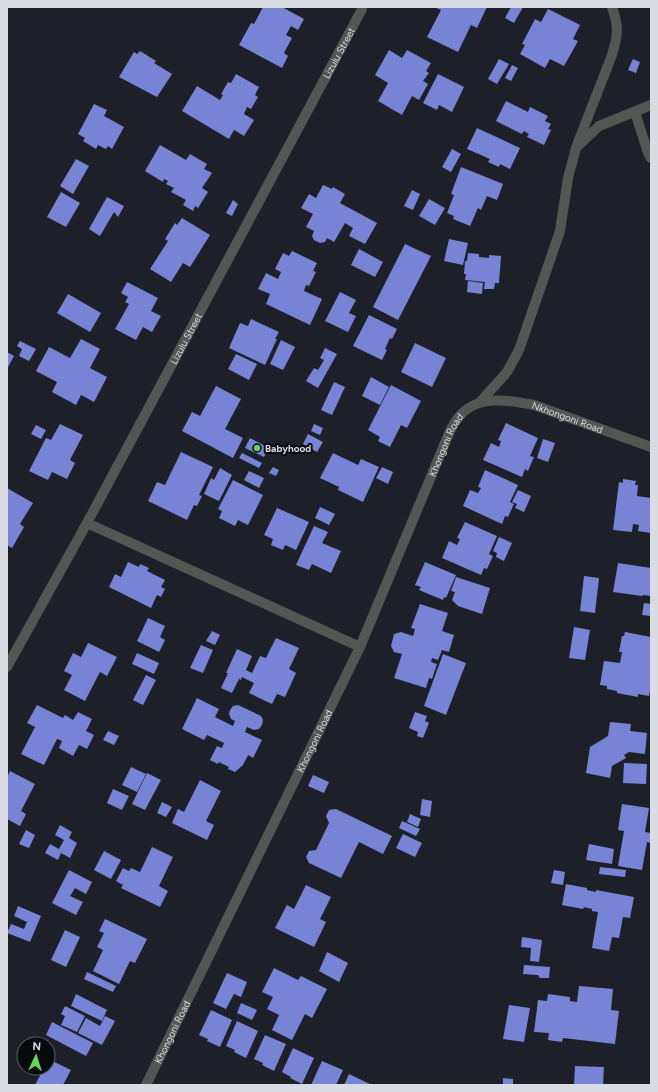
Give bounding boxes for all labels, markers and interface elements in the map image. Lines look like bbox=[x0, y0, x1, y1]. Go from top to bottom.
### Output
street label: Lizulu Street bbox=[320, 25, 358, 81]
street label: Lizulu Street bbox=[167, 311, 205, 367]
street label: Nkhongoni Road bbox=[530, 399, 605, 436]
street label: Khongoni Road bbox=[426, 411, 466, 479]
place label: Babyhood bbox=[265, 442, 311, 455]
marker: Babyhood bbox=[252, 443, 262, 453]
street label: Khongoni Road bbox=[294, 707, 335, 775]
street label: Khongoni Road bbox=[152, 999, 193, 1066]
north arrow bbox=[16, 1036, 56, 1076]
text: N bbox=[32, 1040, 41, 1053]

